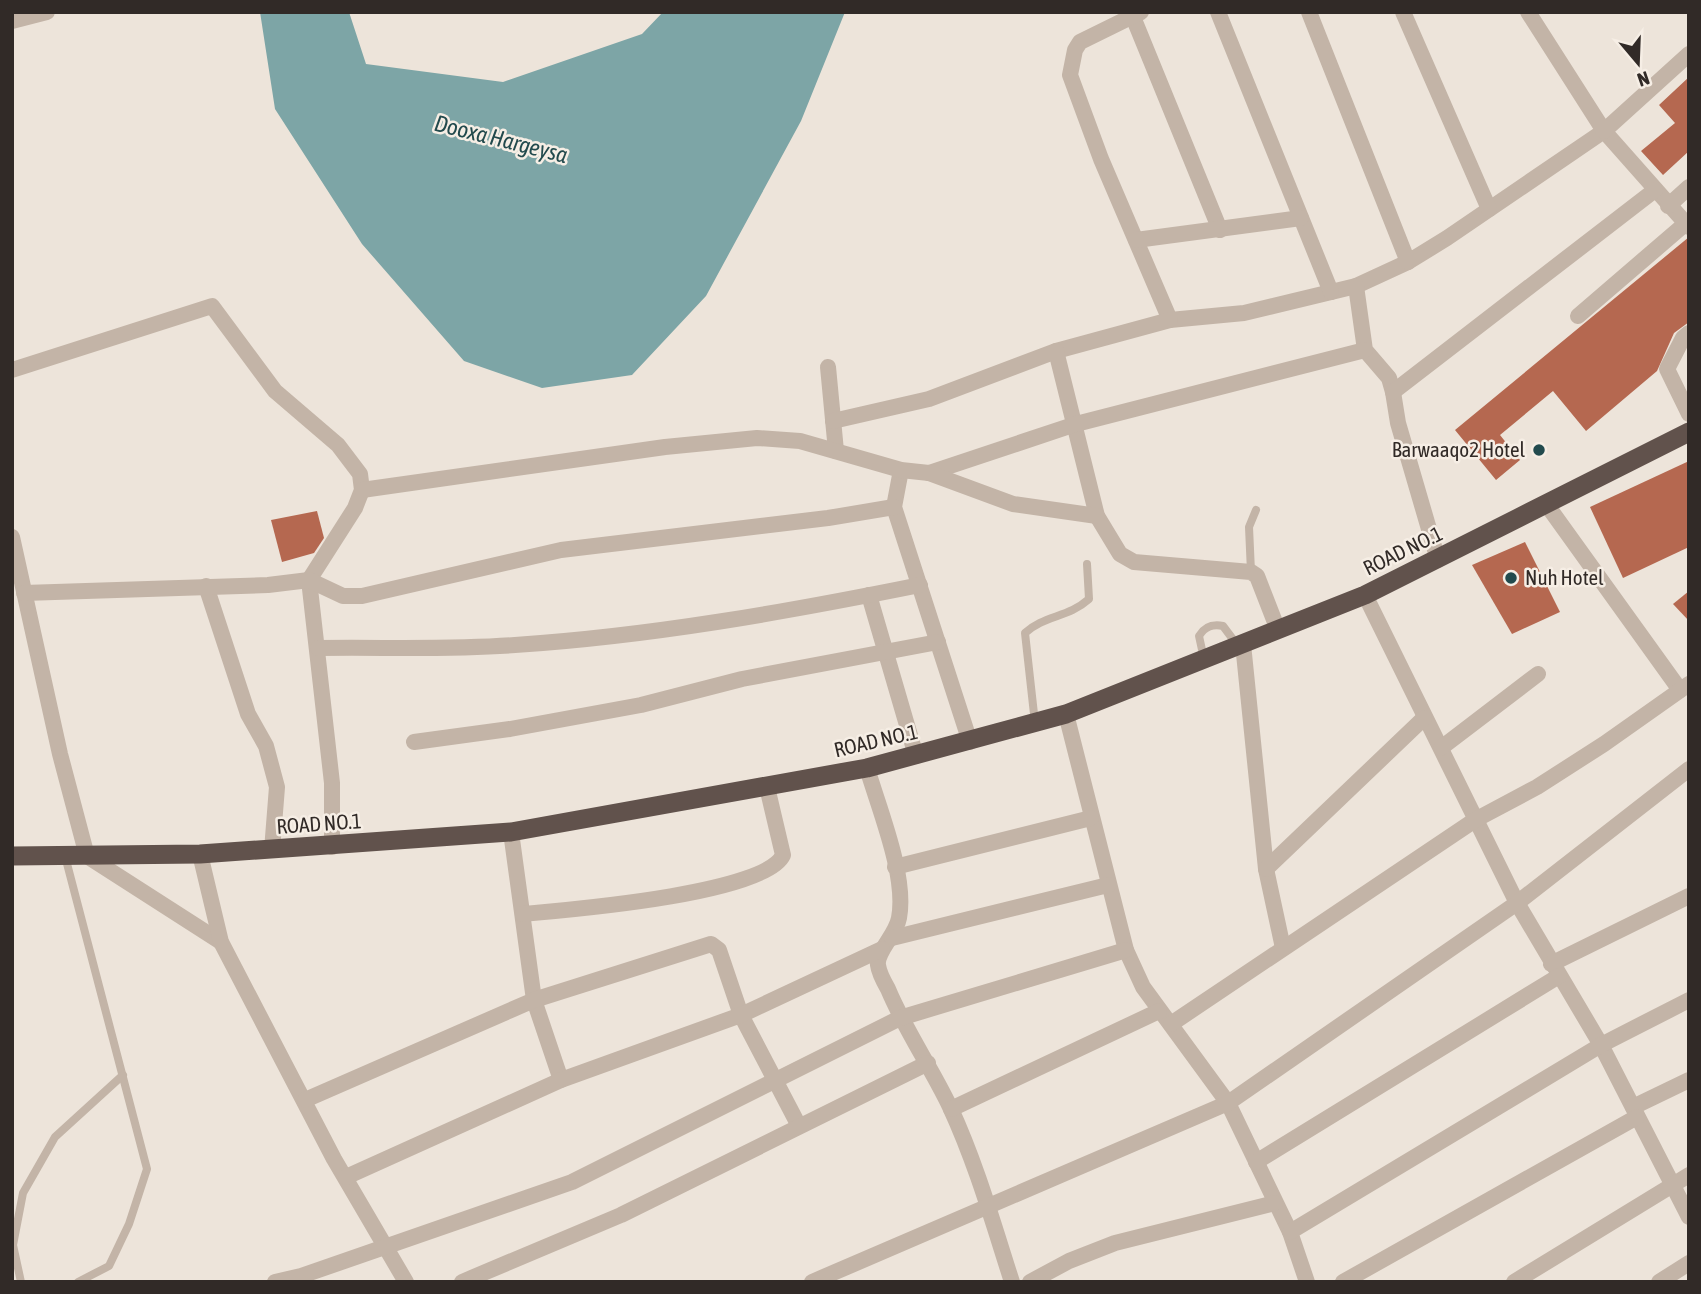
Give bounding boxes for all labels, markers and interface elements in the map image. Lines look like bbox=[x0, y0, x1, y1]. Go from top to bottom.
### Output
north arrow bbox=[1603, 28, 1673, 98]
text: N bbox=[1635, 67, 1652, 91]
water label: Dooxa Hargeysa bbox=[432, 110, 571, 168]
place label: Barwaaqo2 Hotel bbox=[1392, 437, 1525, 461]
marker: Barwaaqo2 Hotel bbox=[1531, 442, 1547, 458]
street label: ROAD NO.1 bbox=[1359, 521, 1446, 580]
place label: Nuh Hotel bbox=[1525, 565, 1604, 589]
marker: Nuh Hotel bbox=[1503, 570, 1519, 586]
street label: ROAD NO.1 bbox=[832, 719, 920, 761]
street label: ROAD NO.1 bbox=[276, 808, 362, 838]

